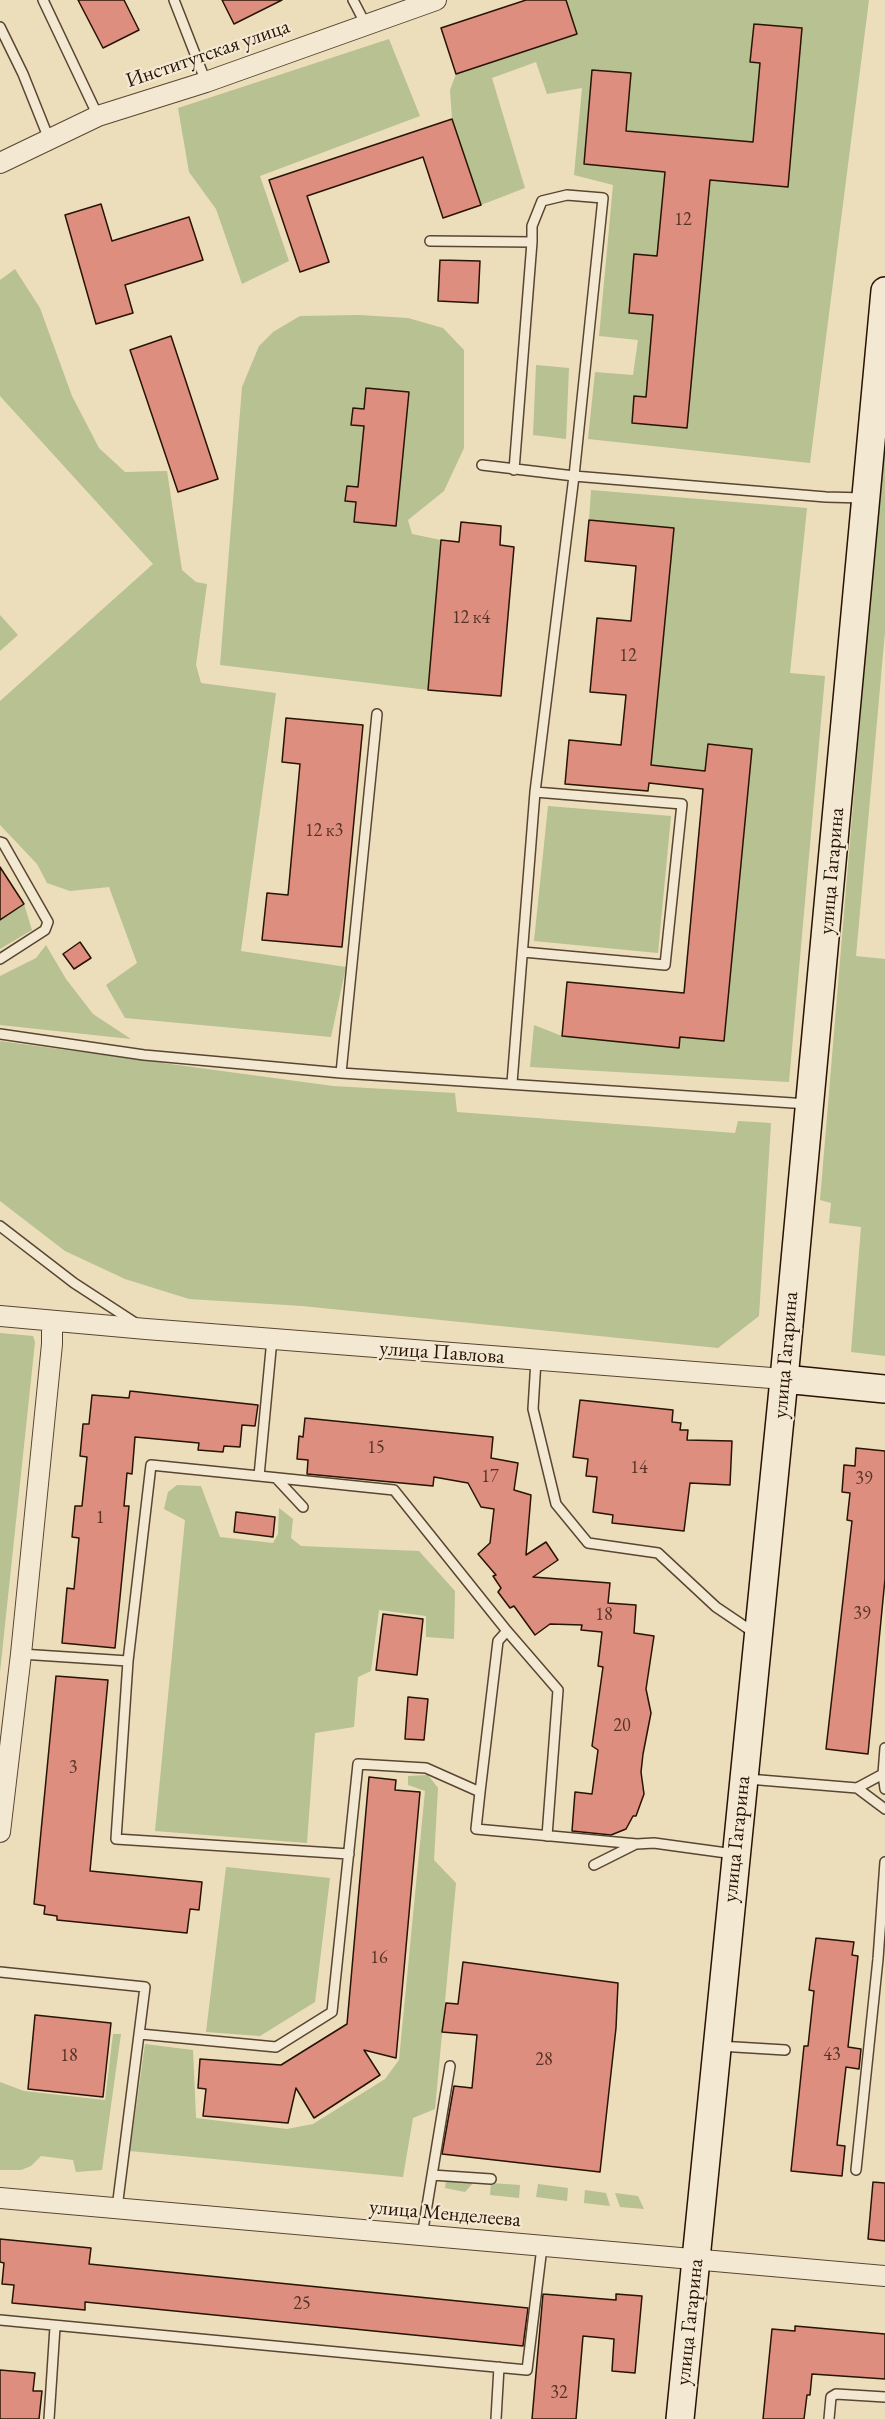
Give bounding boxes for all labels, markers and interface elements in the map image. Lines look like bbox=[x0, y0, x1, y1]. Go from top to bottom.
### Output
street label: Институтская улица bbox=[123, 14, 293, 94]
house number: 12 bbox=[674, 209, 692, 231]
house number: 12 к4 bbox=[452, 607, 490, 629]
house number: 12 bbox=[619, 645, 637, 667]
street label: улица Гагарина bbox=[814, 807, 850, 935]
house number: 12 к3 bbox=[305, 820, 343, 842]
street label: улица Гагарина bbox=[768, 1291, 804, 1419]
street label: улица Павлова bbox=[379, 1336, 505, 1370]
house number: 15 bbox=[367, 1437, 385, 1459]
house number: 14 bbox=[630, 1457, 648, 1479]
house number: 17 bbox=[481, 1466, 499, 1488]
house number: 39 bbox=[855, 1468, 873, 1490]
house number: 1 bbox=[96, 1507, 104, 1529]
house number: 39 bbox=[853, 1603, 871, 1625]
house number: 18 bbox=[595, 1604, 613, 1626]
house number: 20 bbox=[613, 1715, 631, 1737]
house number: 3 bbox=[69, 1757, 77, 1779]
street label: улица Гагарина bbox=[718, 1774, 756, 1904]
house number: 16 bbox=[370, 1947, 388, 1969]
house number: 43 bbox=[823, 2044, 841, 2066]
house number: 18 bbox=[60, 2045, 78, 2067]
house number: 28 bbox=[535, 2049, 553, 2071]
street label: улица Менделеева bbox=[368, 2195, 522, 2233]
street label: улица Гагарина bbox=[671, 2257, 709, 2387]
house number: 25 bbox=[293, 2293, 311, 2315]
house number: 32 bbox=[550, 2382, 568, 2404]

